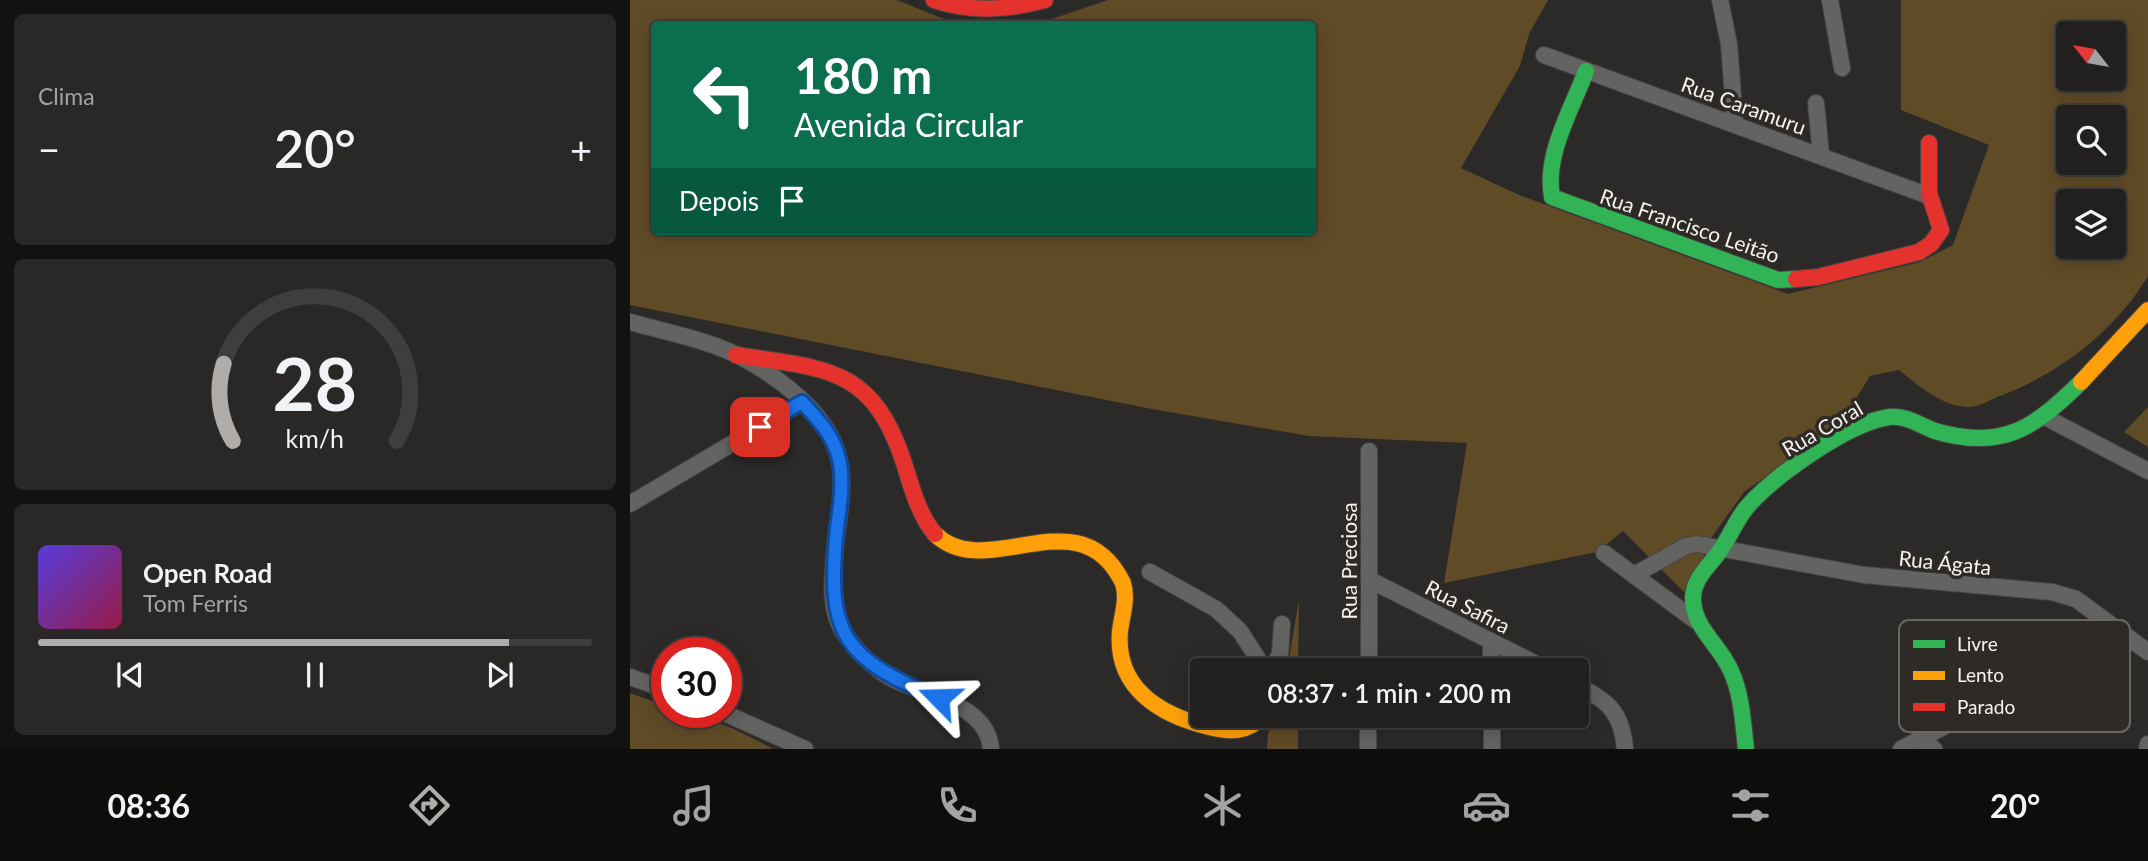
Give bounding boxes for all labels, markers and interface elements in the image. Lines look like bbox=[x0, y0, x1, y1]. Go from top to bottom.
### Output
north arrow bbox=[2056, 21, 2126, 91]
map controls bbox=[2056, 21, 2126, 259]
text: 180 m bbox=[794, 46, 932, 104]
icon: left bbox=[679, 49, 770, 140]
street label: Rua Caramuru bbox=[1678, 71, 1810, 139]
text: Clima bbox=[38, 82, 95, 110]
text: Avenida Circular bbox=[794, 105, 1023, 144]
button: search bbox=[2056, 105, 2126, 175]
text: 20° bbox=[274, 117, 356, 179]
text: − bbox=[38, 126, 60, 172]
text: + bbox=[570, 126, 592, 172]
icon: arrive bbox=[773, 182, 811, 220]
street label: Rua Francisco Leitão bbox=[1597, 183, 1783, 267]
text: Depois bbox=[679, 185, 759, 217]
button: layers bbox=[2056, 189, 2126, 259]
text: 28 bbox=[273, 339, 357, 427]
street label: Rua Coral bbox=[1777, 395, 1867, 461]
pin bbox=[730, 397, 790, 457]
icon: arrive bbox=[741, 408, 779, 446]
text: km/h bbox=[286, 422, 344, 452]
street label: Rua Preciosa bbox=[1336, 502, 1361, 620]
street label: Rua Ágata bbox=[1897, 545, 1993, 579]
text: Open Road bbox=[143, 557, 272, 589]
street label: Rua Safira bbox=[1421, 574, 1515, 638]
text: Tom Ferris bbox=[143, 589, 248, 617]
legend bbox=[1899, 620, 2130, 732]
text: Livre bbox=[1957, 632, 1998, 655]
speed limit sign: 30 bbox=[651, 637, 742, 728]
icon: previous bbox=[111, 656, 149, 694]
icon: pause bbox=[296, 656, 334, 694]
icon: next bbox=[481, 656, 519, 694]
position arrow bbox=[902, 661, 976, 735]
text: Lento bbox=[1957, 663, 2004, 686]
text: 08:37 · 1 min · 200 m bbox=[1267, 677, 1512, 709]
text: Parado bbox=[1957, 695, 2015, 718]
icon: directions bbox=[405, 781, 454, 830]
icon: music bbox=[669, 781, 718, 830]
icon: phone bbox=[933, 781, 982, 830]
icon: climate bbox=[1198, 781, 1247, 830]
icon: car bbox=[1462, 781, 1511, 830]
icon: filters bbox=[1726, 781, 1775, 830]
text: 08:36 bbox=[108, 786, 190, 825]
text: 20° bbox=[1990, 786, 2040, 825]

